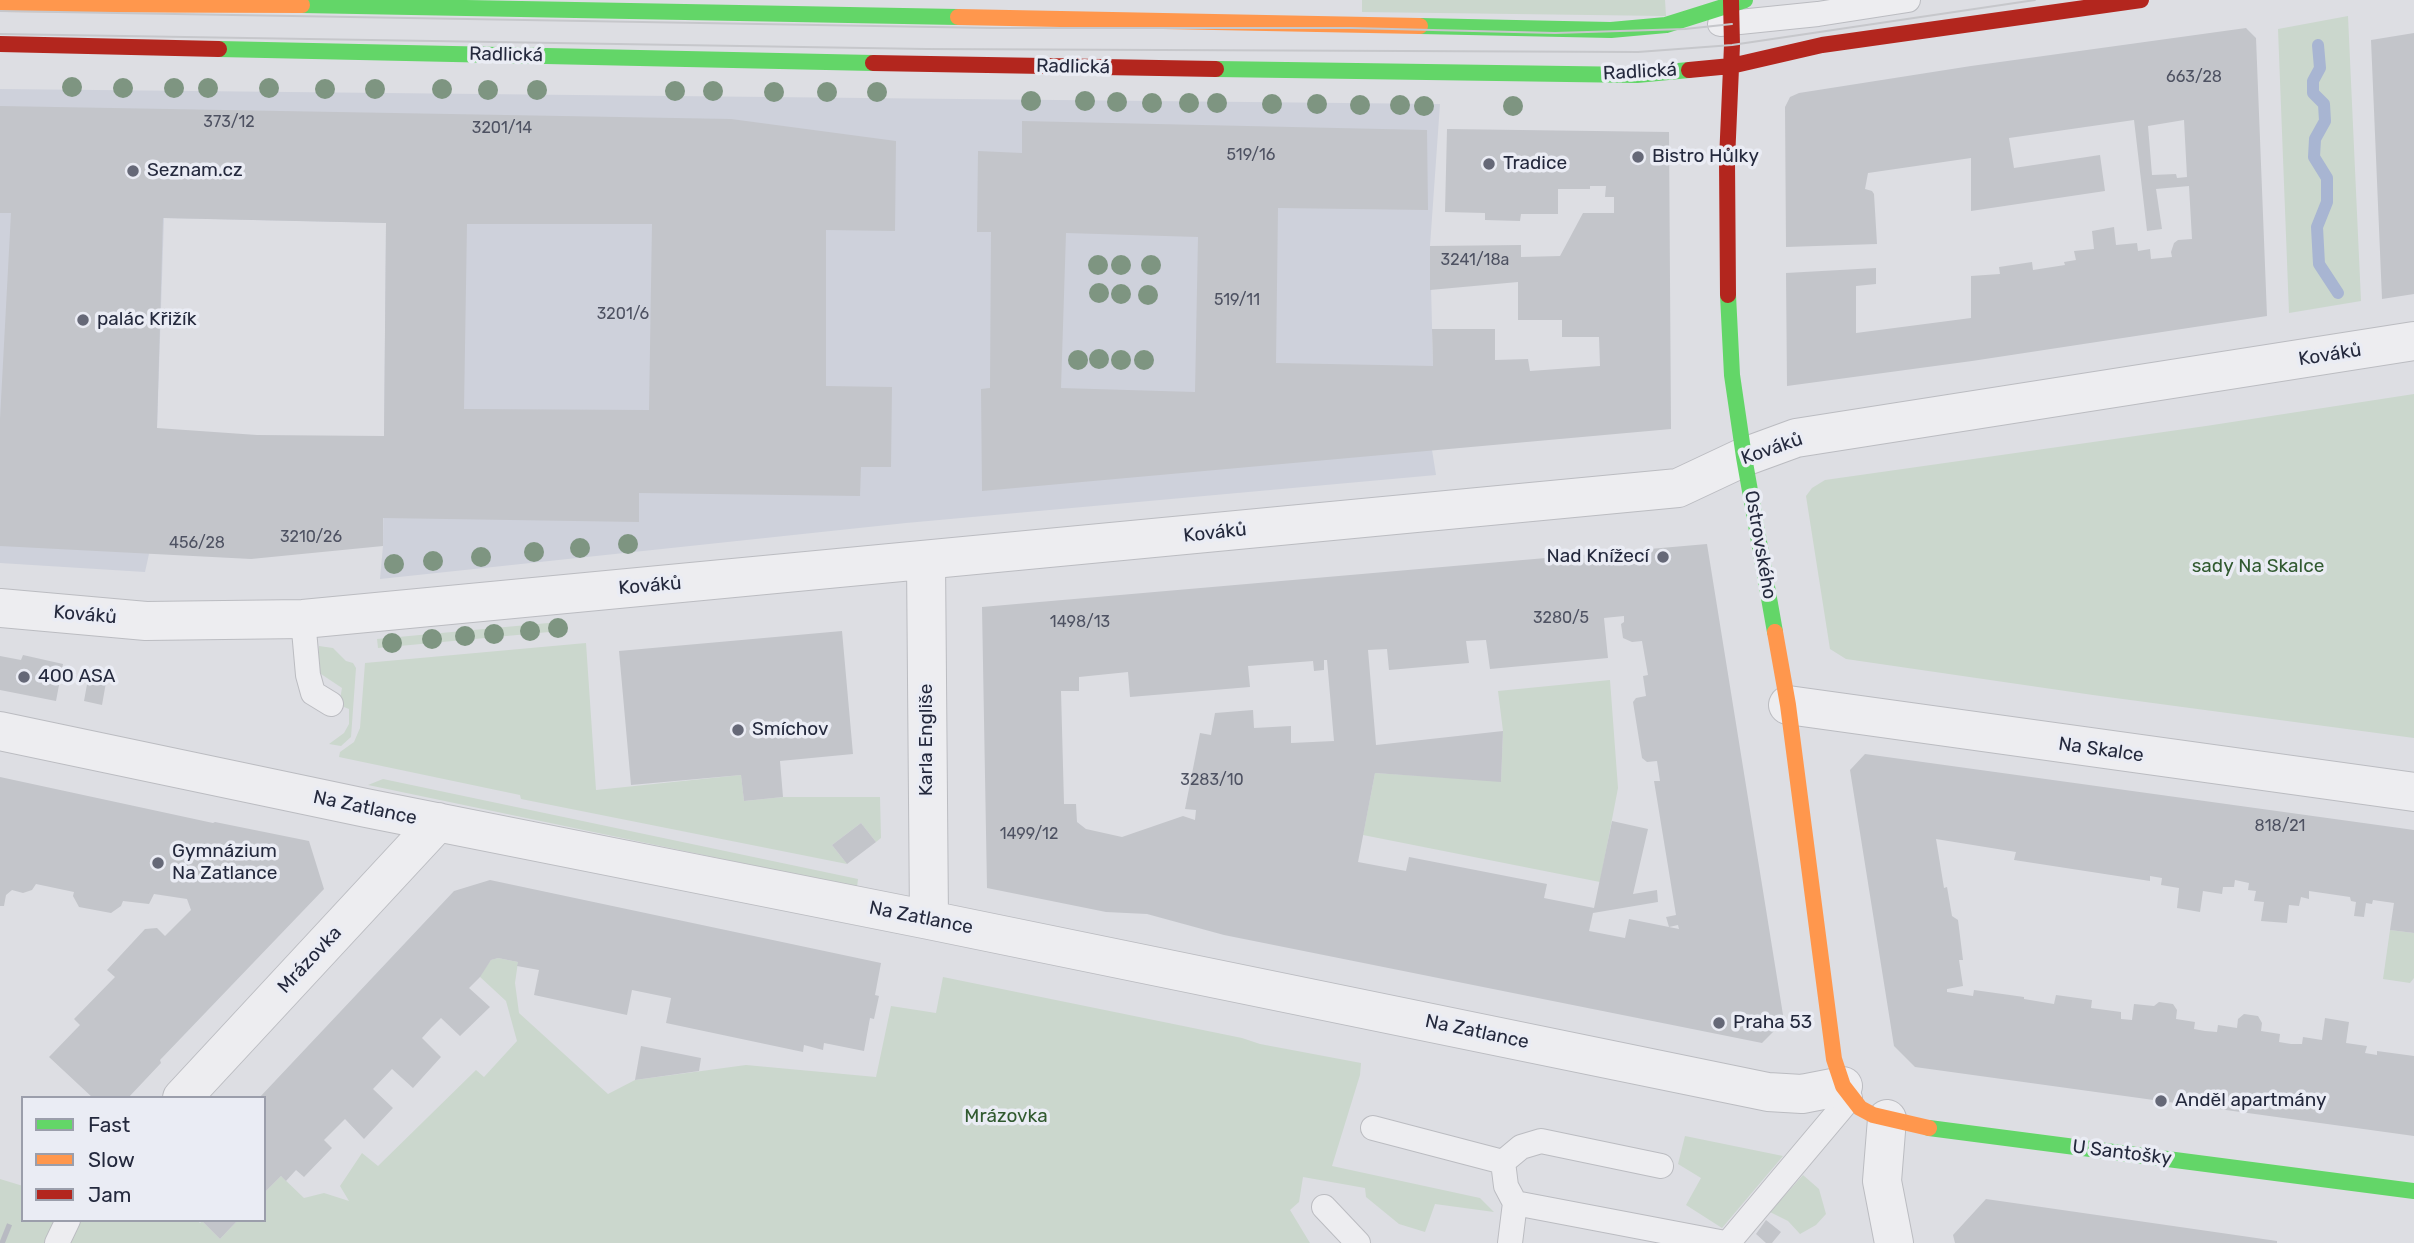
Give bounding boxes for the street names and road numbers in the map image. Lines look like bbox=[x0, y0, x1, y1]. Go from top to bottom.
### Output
street label: Radlická bbox=[469, 43, 543, 67]
street label: Radlická bbox=[1036, 55, 1110, 79]
street label: Radlická bbox=[1602, 59, 1678, 85]
street label: Kováků bbox=[2297, 339, 2363, 371]
street label: Kováků bbox=[1738, 428, 1806, 470]
street label: Ostrovského bbox=[1739, 489, 1781, 601]
street label: Kováků bbox=[1182, 518, 1248, 548]
street label: Kováků bbox=[617, 572, 683, 600]
street label: Kováků bbox=[52, 601, 118, 629]
street label: Karla Engliše bbox=[916, 684, 938, 796]
street label: Na Skalce bbox=[2057, 733, 2145, 767]
street label: Na Zatlance bbox=[311, 786, 419, 830]
street label: Na Zatlance bbox=[867, 897, 975, 939]
street label: Mrázovka bbox=[273, 922, 347, 998]
street label: Na Zatlance bbox=[1423, 1010, 1531, 1054]
street label: U Santošky bbox=[2071, 1136, 2173, 1170]

